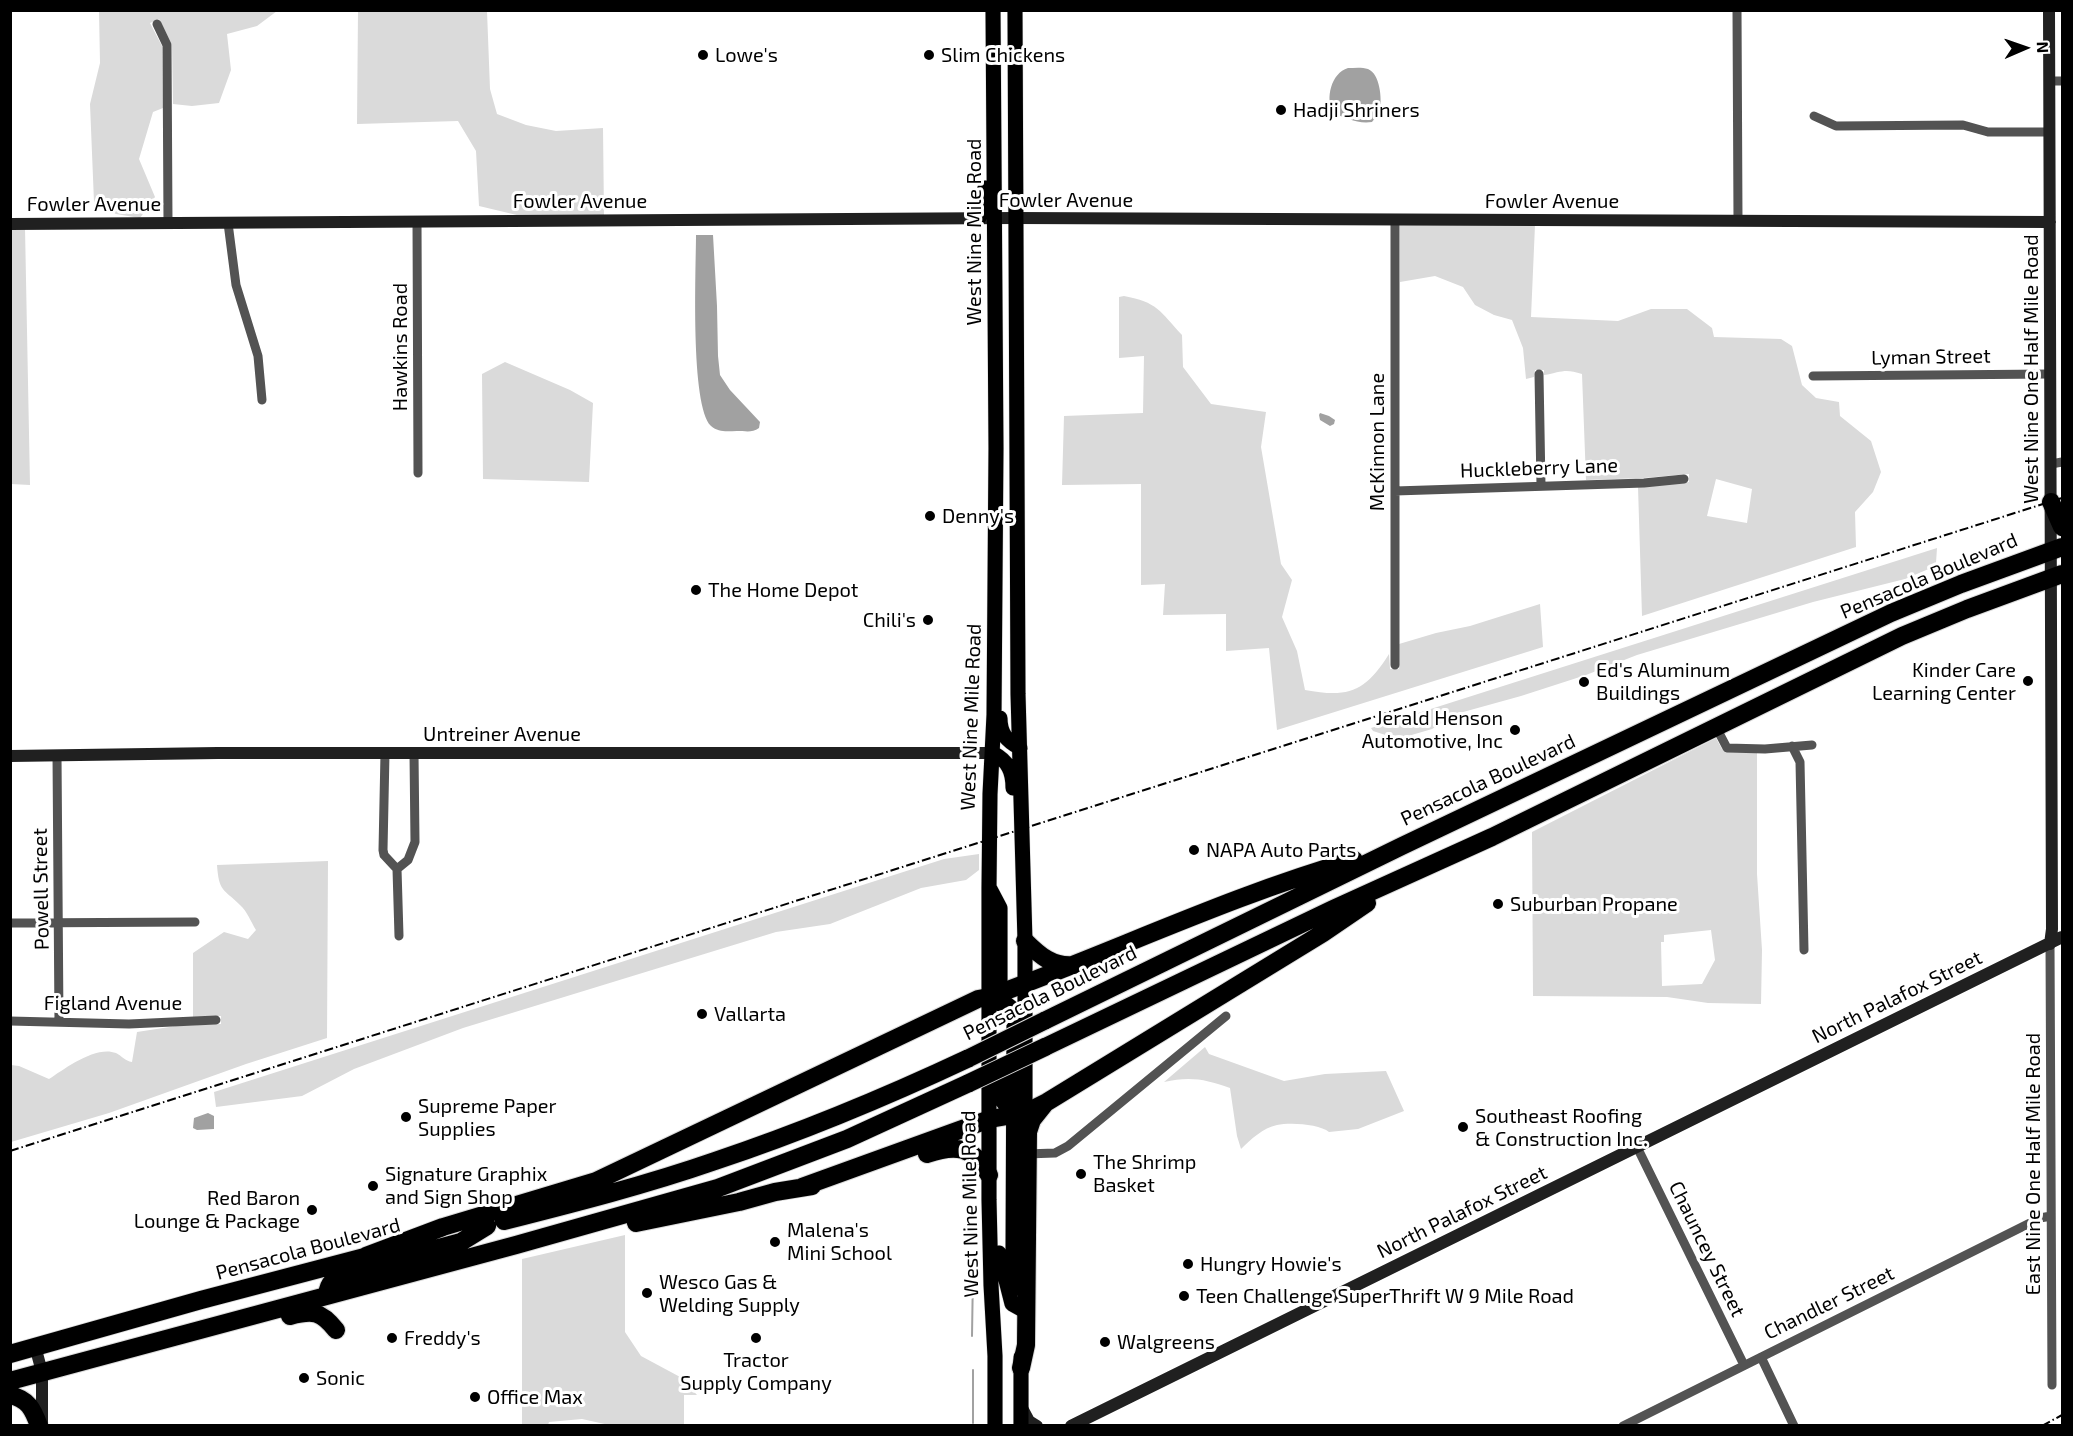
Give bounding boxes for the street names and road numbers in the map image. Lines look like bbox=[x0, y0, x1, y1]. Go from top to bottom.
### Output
street label: West Nine Mile Road bbox=[962, 138, 986, 326]
street label: Fowler Avenue bbox=[999, 188, 1133, 212]
street label: Fowler Avenue bbox=[513, 189, 647, 213]
street label: Fowler Avenue bbox=[1485, 189, 1619, 213]
street label: Fowler Avenue bbox=[27, 192, 161, 216]
street label: West Nine One Half Mile Road bbox=[2019, 234, 2043, 504]
street label: Hawkins Road bbox=[388, 283, 412, 411]
street label: Lyman Street bbox=[1871, 344, 1991, 370]
street label: McKinnon Lane bbox=[1365, 373, 1389, 511]
street label: Huckleberry Lane bbox=[1460, 453, 1618, 483]
street label: Pensacola Boulevard bbox=[1837, 528, 2021, 624]
street label: West Nine Mile Road bbox=[956, 623, 986, 811]
street label: Untreiner Avenue bbox=[423, 722, 581, 746]
street label: Pensacola Boulevard bbox=[1397, 729, 1579, 831]
street label: Powell Street bbox=[28, 828, 54, 950]
street label: Pensacola Boulevard bbox=[959, 941, 1141, 1045]
street label: North Palafox Street bbox=[1808, 945, 1986, 1049]
street label: Figland Avenue bbox=[44, 991, 182, 1015]
street label: East Nine One Half Mile Road bbox=[2021, 1033, 2045, 1295]
street label: West Nine Mile Road bbox=[956, 1110, 984, 1298]
street label: North Palafox Street bbox=[1373, 1160, 1551, 1264]
street label: Chauncey Street bbox=[1664, 1177, 1750, 1321]
street label: Pensacola Boulevard bbox=[213, 1213, 403, 1285]
street label: Chandler Street bbox=[1760, 1261, 1898, 1345]

